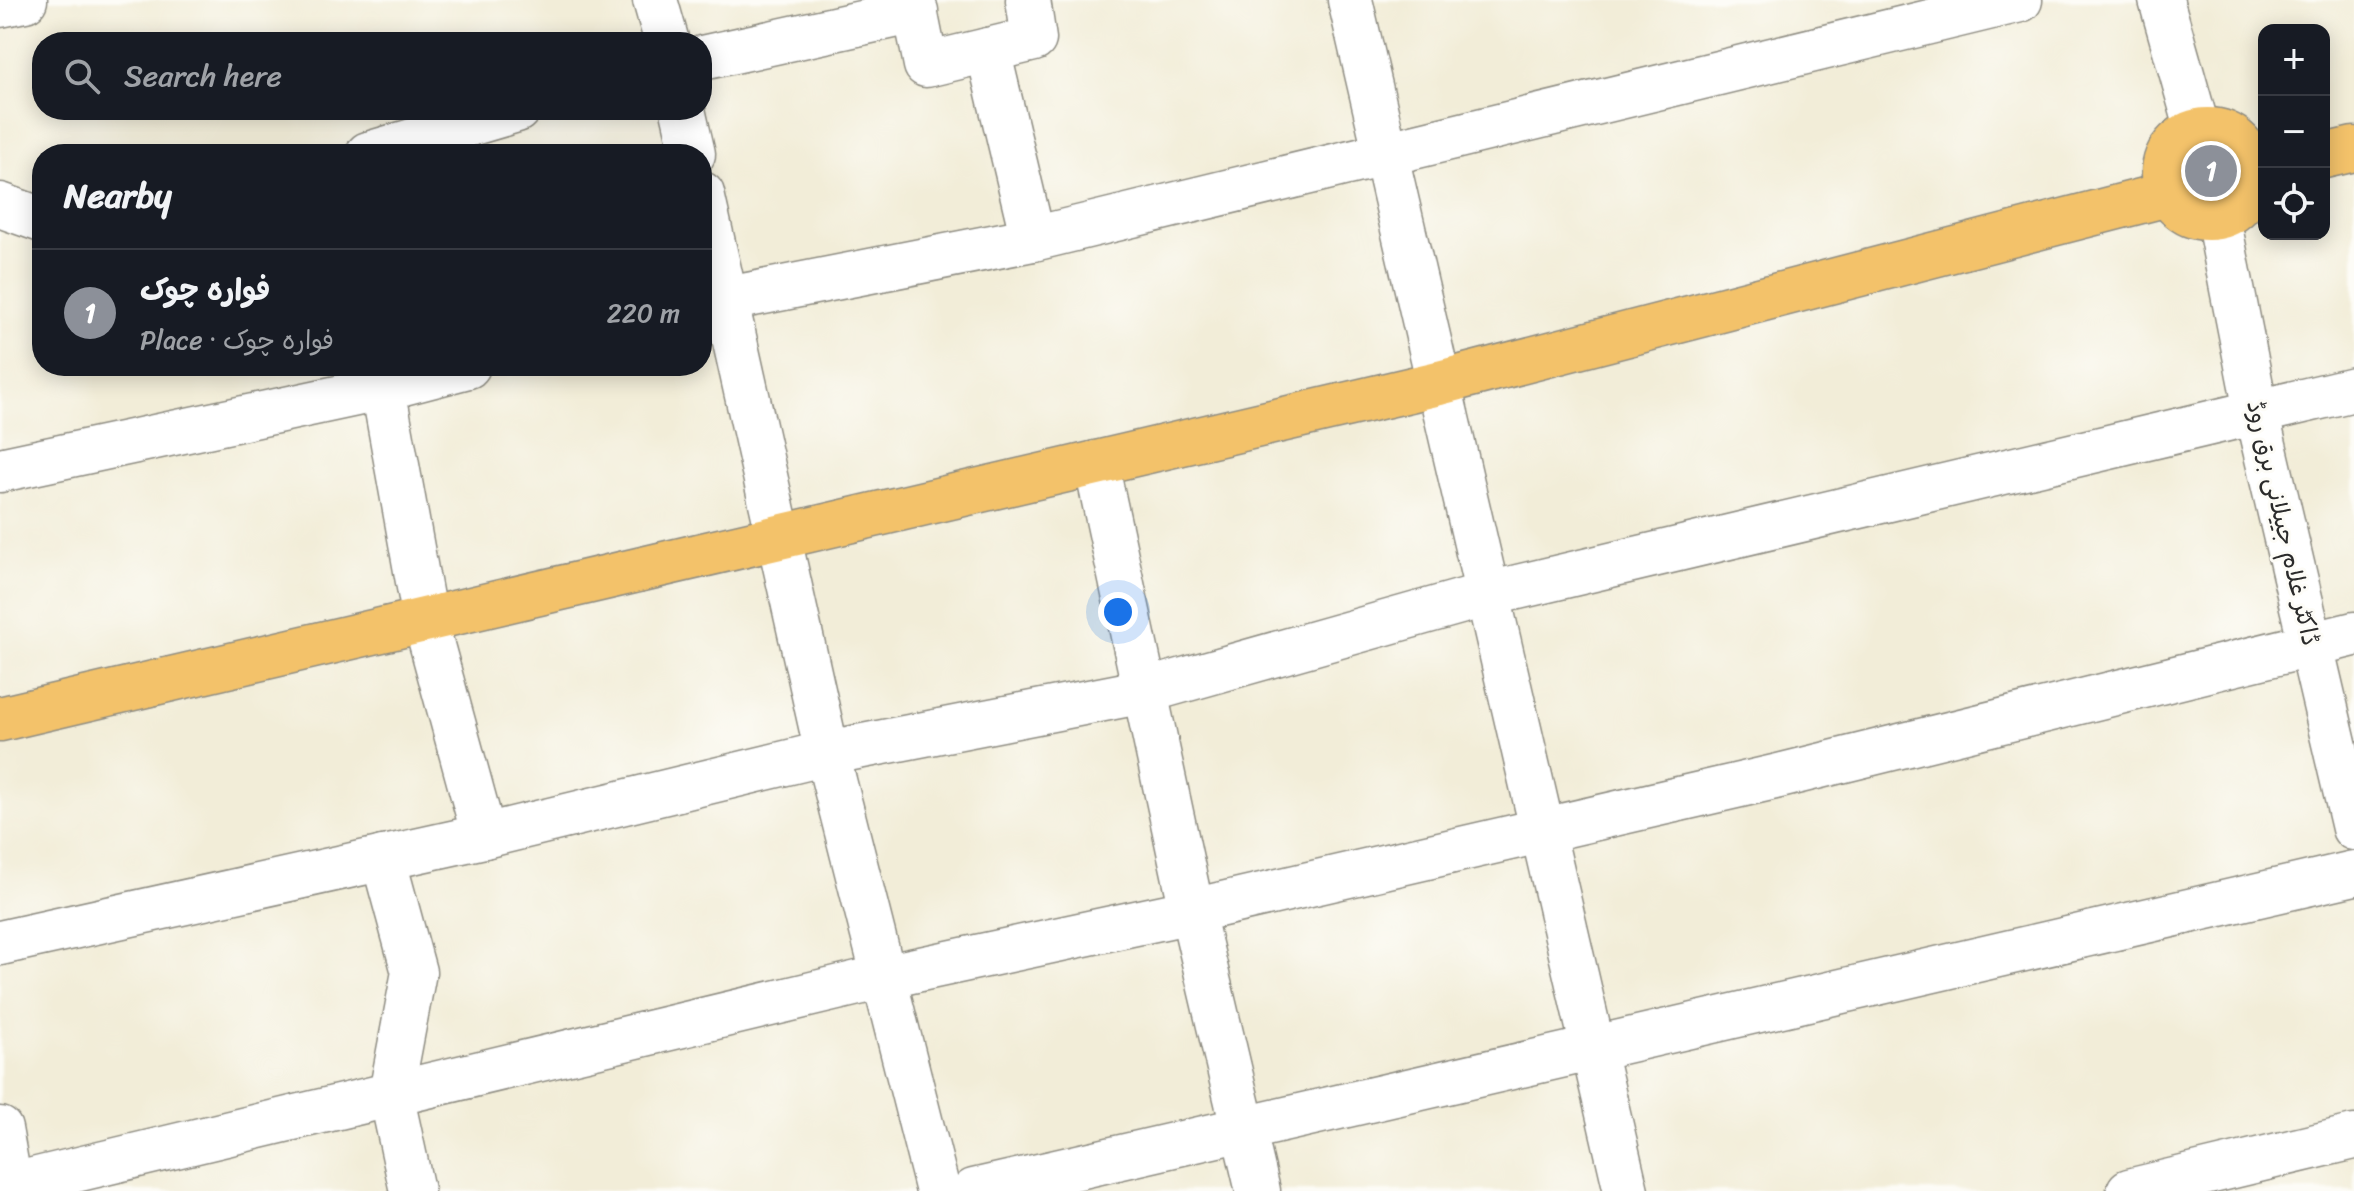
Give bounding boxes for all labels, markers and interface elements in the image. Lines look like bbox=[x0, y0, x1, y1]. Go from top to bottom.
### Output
map controls bbox=[2258, 24, 2330, 240]
button: + bbox=[2258, 24, 2330, 96]
search box bbox=[32, 32, 712, 120]
text: Search here bbox=[124, 49, 282, 103]
icon: search bbox=[60, 54, 104, 98]
button: − bbox=[2258, 96, 2330, 168]
pin: 1 bbox=[2185, 141, 2237, 201]
text: Nearby bbox=[64, 166, 172, 226]
button: locate bbox=[2258, 168, 2330, 240]
text: فوارہ چوک bbox=[140, 263, 271, 317]
text: 1 bbox=[84, 290, 96, 336]
text: 220 m bbox=[607, 290, 680, 336]
text: Place · فوارہ چوک bbox=[140, 317, 334, 363]
street label: ڈاکٹر غلام جییلانی برق روڈ bbox=[2234, 396, 2332, 650]
your location bbox=[1098, 592, 1138, 632]

